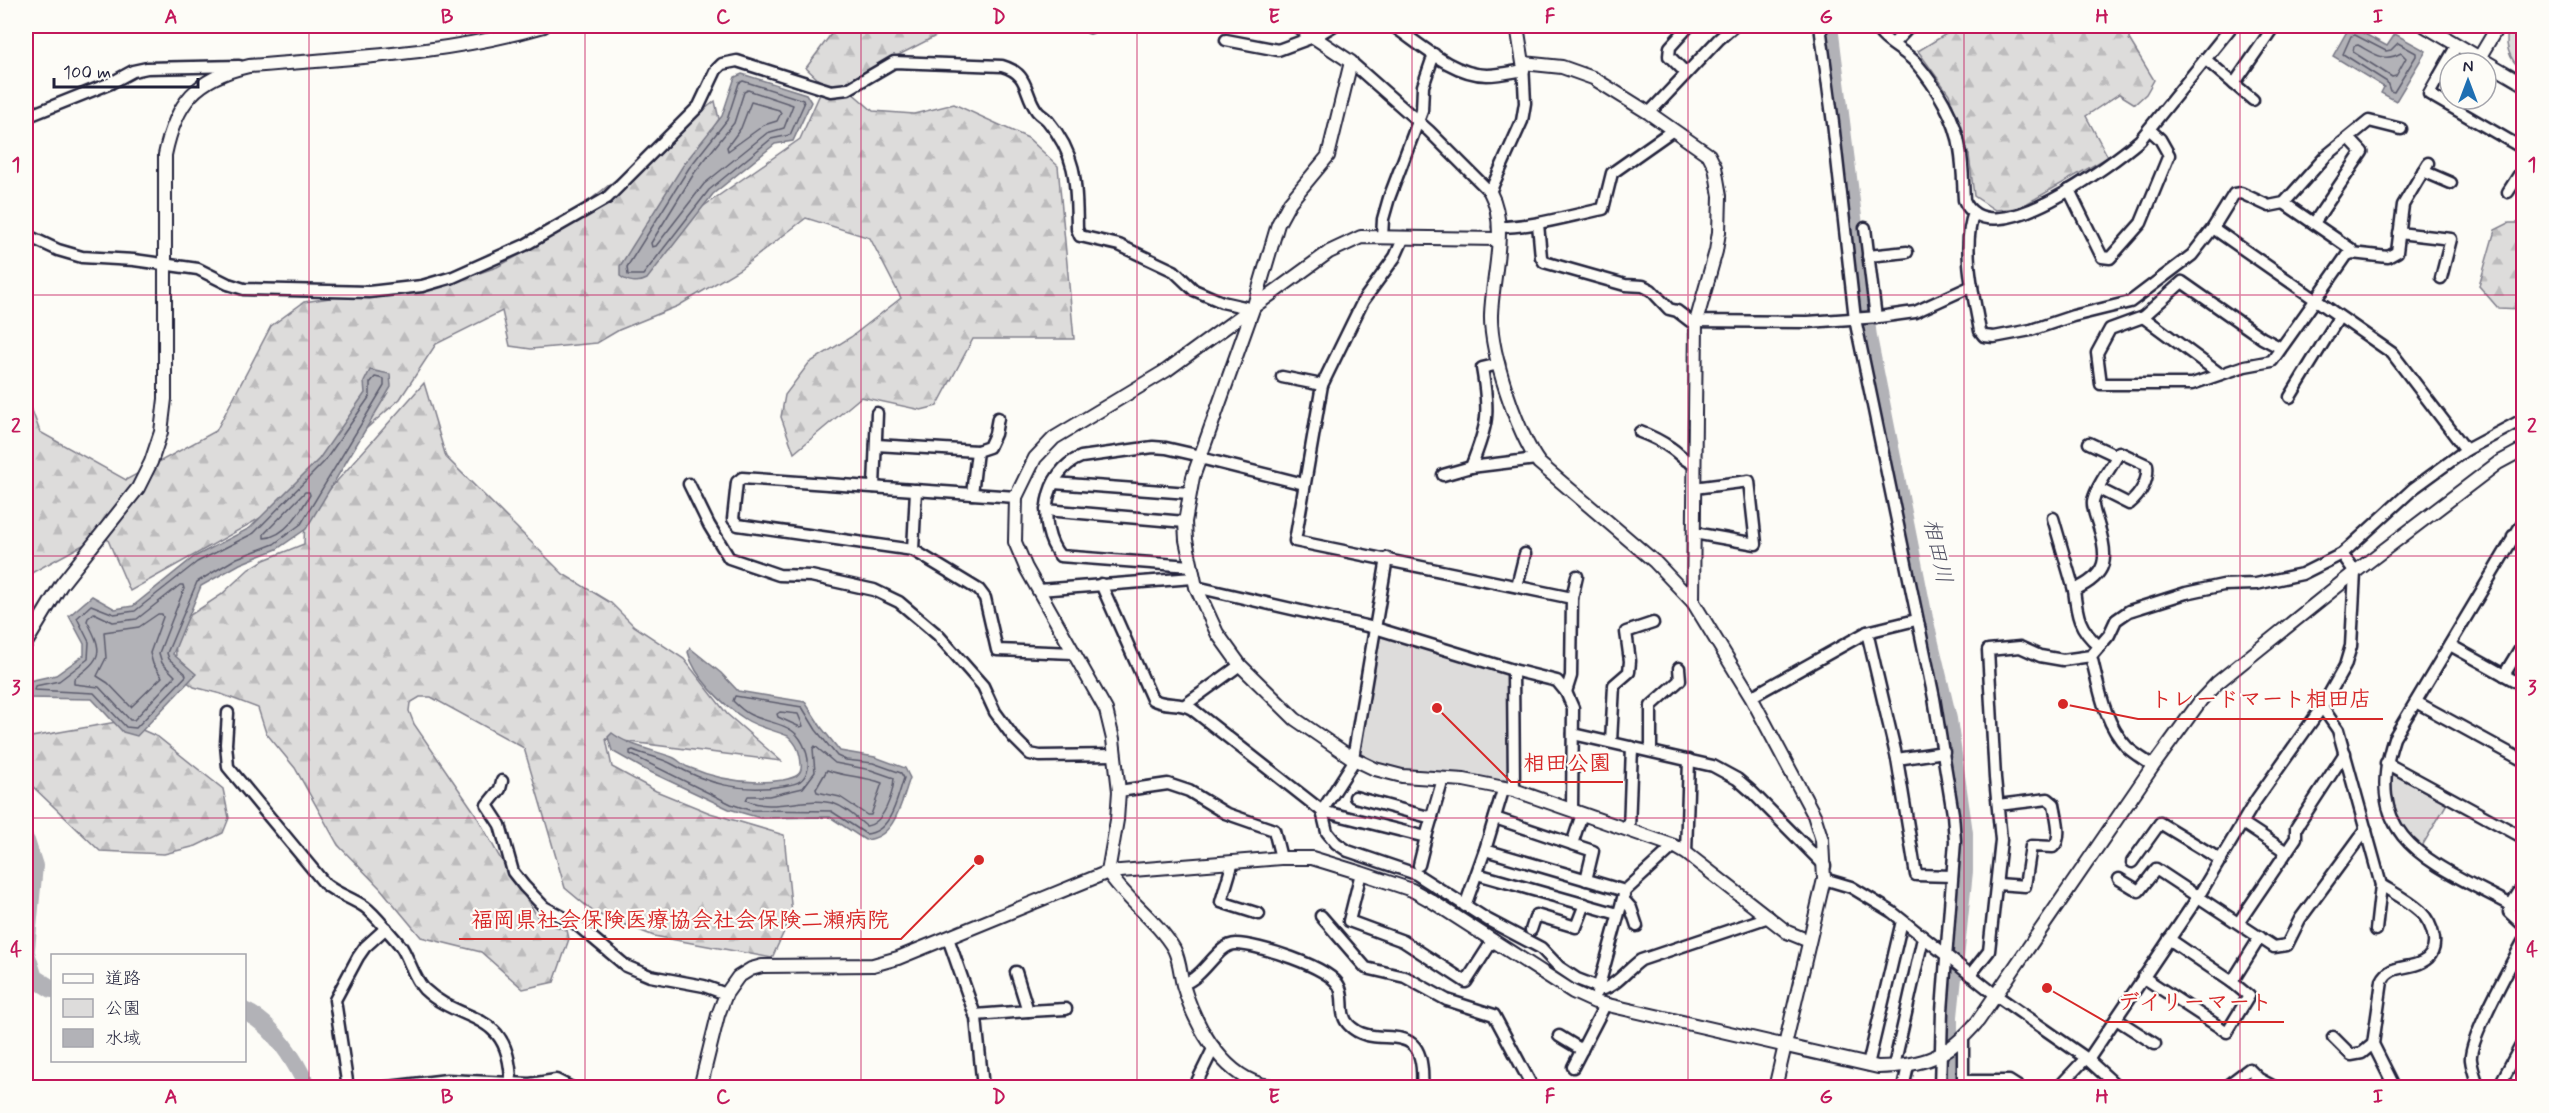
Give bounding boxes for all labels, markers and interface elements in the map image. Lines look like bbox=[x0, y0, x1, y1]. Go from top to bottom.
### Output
text: A bbox=[164, 4, 178, 31]
text: B bbox=[441, 4, 454, 31]
text: C bbox=[716, 4, 731, 31]
text: D bbox=[992, 4, 1006, 31]
text: E bbox=[1268, 4, 1280, 31]
text: F bbox=[1545, 4, 1556, 31]
text: G bbox=[1819, 4, 1833, 31]
text: H bbox=[2095, 4, 2109, 31]
text: I bbox=[2373, 4, 2383, 31]
scale bar bbox=[54, 51, 198, 89]
north arrow bbox=[2438, 51, 2498, 111]
text: N bbox=[2463, 57, 2473, 78]
text: 100 m bbox=[63, 61, 111, 85]
text: 1 bbox=[12, 152, 20, 179]
text: 1 bbox=[2528, 152, 2536, 179]
text: 2 bbox=[11, 413, 21, 440]
text: 2 bbox=[2527, 413, 2537, 440]
water label: 相田川 bbox=[1916, 516, 1958, 586]
text: 3 bbox=[11, 675, 21, 702]
text: 3 bbox=[2527, 675, 2537, 702]
callout: トレードマート相田店 bbox=[2138, 679, 2383, 719]
text: トレードマート相田店 bbox=[2151, 686, 2371, 714]
callout: 相田公園 bbox=[1511, 742, 1623, 782]
text: 相田公園 bbox=[1523, 750, 1611, 778]
callout: 福岡県社会保険医療協会社会保険二瀬病院 bbox=[459, 899, 901, 939]
text: 福岡県社会保険医療協会社会保険二瀬病院 bbox=[471, 907, 889, 935]
text: 4 bbox=[10, 937, 22, 964]
text: 4 bbox=[2526, 937, 2538, 964]
legend bbox=[51, 954, 246, 1062]
text: 道路 bbox=[105, 967, 141, 991]
callout: デイリーマート bbox=[2106, 982, 2284, 1022]
text: デイリーマート bbox=[2118, 989, 2272, 1017]
text: 公園 bbox=[105, 997, 141, 1021]
text: 水域 bbox=[105, 1027, 141, 1051]
text: A bbox=[164, 1084, 178, 1111]
text: B bbox=[441, 1084, 454, 1111]
text: C bbox=[716, 1084, 731, 1111]
text: D bbox=[992, 1084, 1006, 1111]
text: E bbox=[1268, 1084, 1280, 1111]
text: F bbox=[1545, 1084, 1556, 1111]
text: G bbox=[1819, 1084, 1833, 1111]
text: H bbox=[2095, 1084, 2109, 1111]
text: I bbox=[2373, 1084, 2383, 1111]

